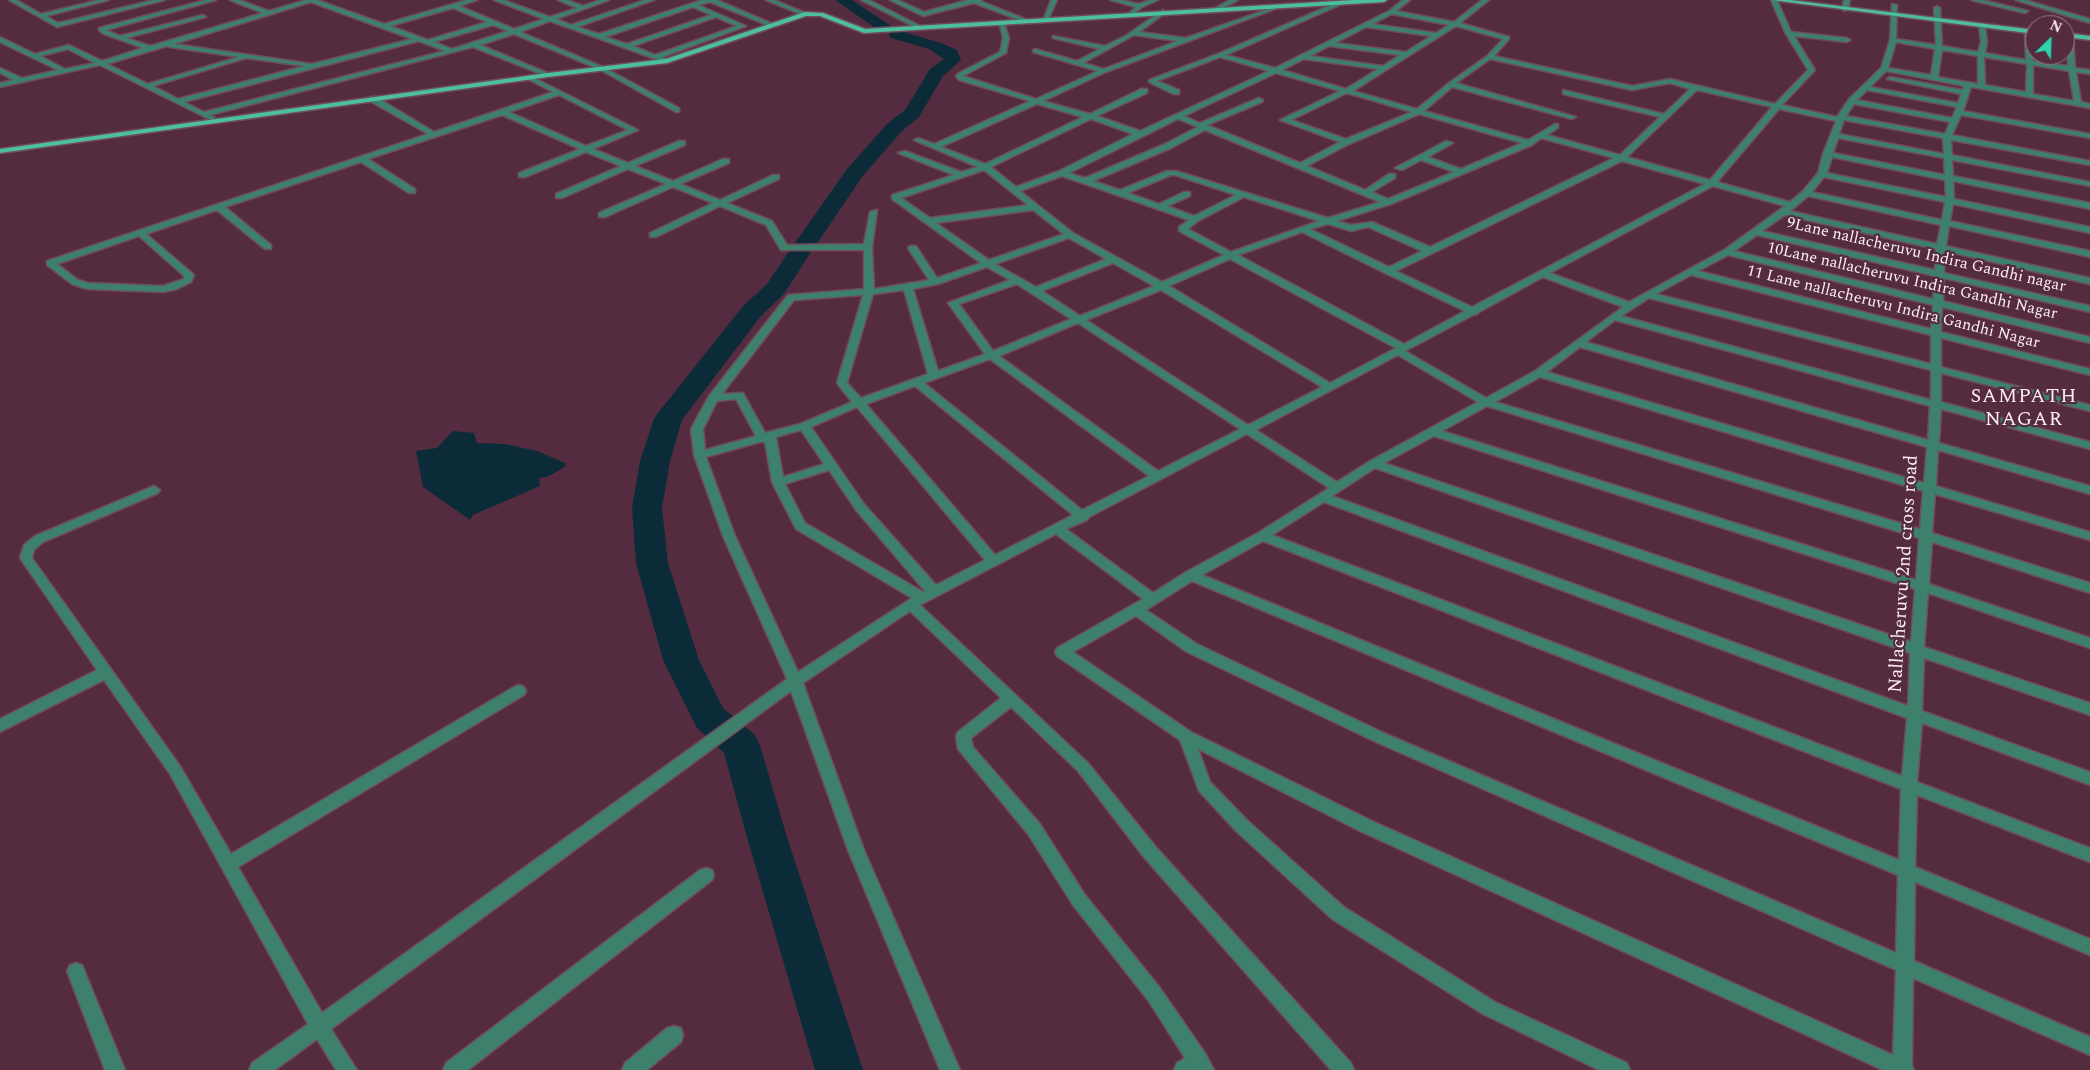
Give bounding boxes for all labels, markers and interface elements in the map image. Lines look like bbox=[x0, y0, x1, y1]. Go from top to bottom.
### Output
north arrow bbox=[2025, 15, 2075, 65]
text: N bbox=[2046, 15, 2065, 39]
street label: 9Lane nallacheruvu Indira Gandhi nagar bbox=[1784, 214, 2068, 298]
street label: 10Lane nallacheruvu Indira Gandhi Nagar bbox=[1765, 239, 2059, 325]
street label: 11 Lane nallacheruvu Indira Gandhi Nagar bbox=[1744, 262, 2042, 354]
district label: SAMPATH NAGAR bbox=[1970, 386, 2078, 433]
street label: Nallacheruvu 2nd cross road bbox=[1885, 454, 1925, 694]

